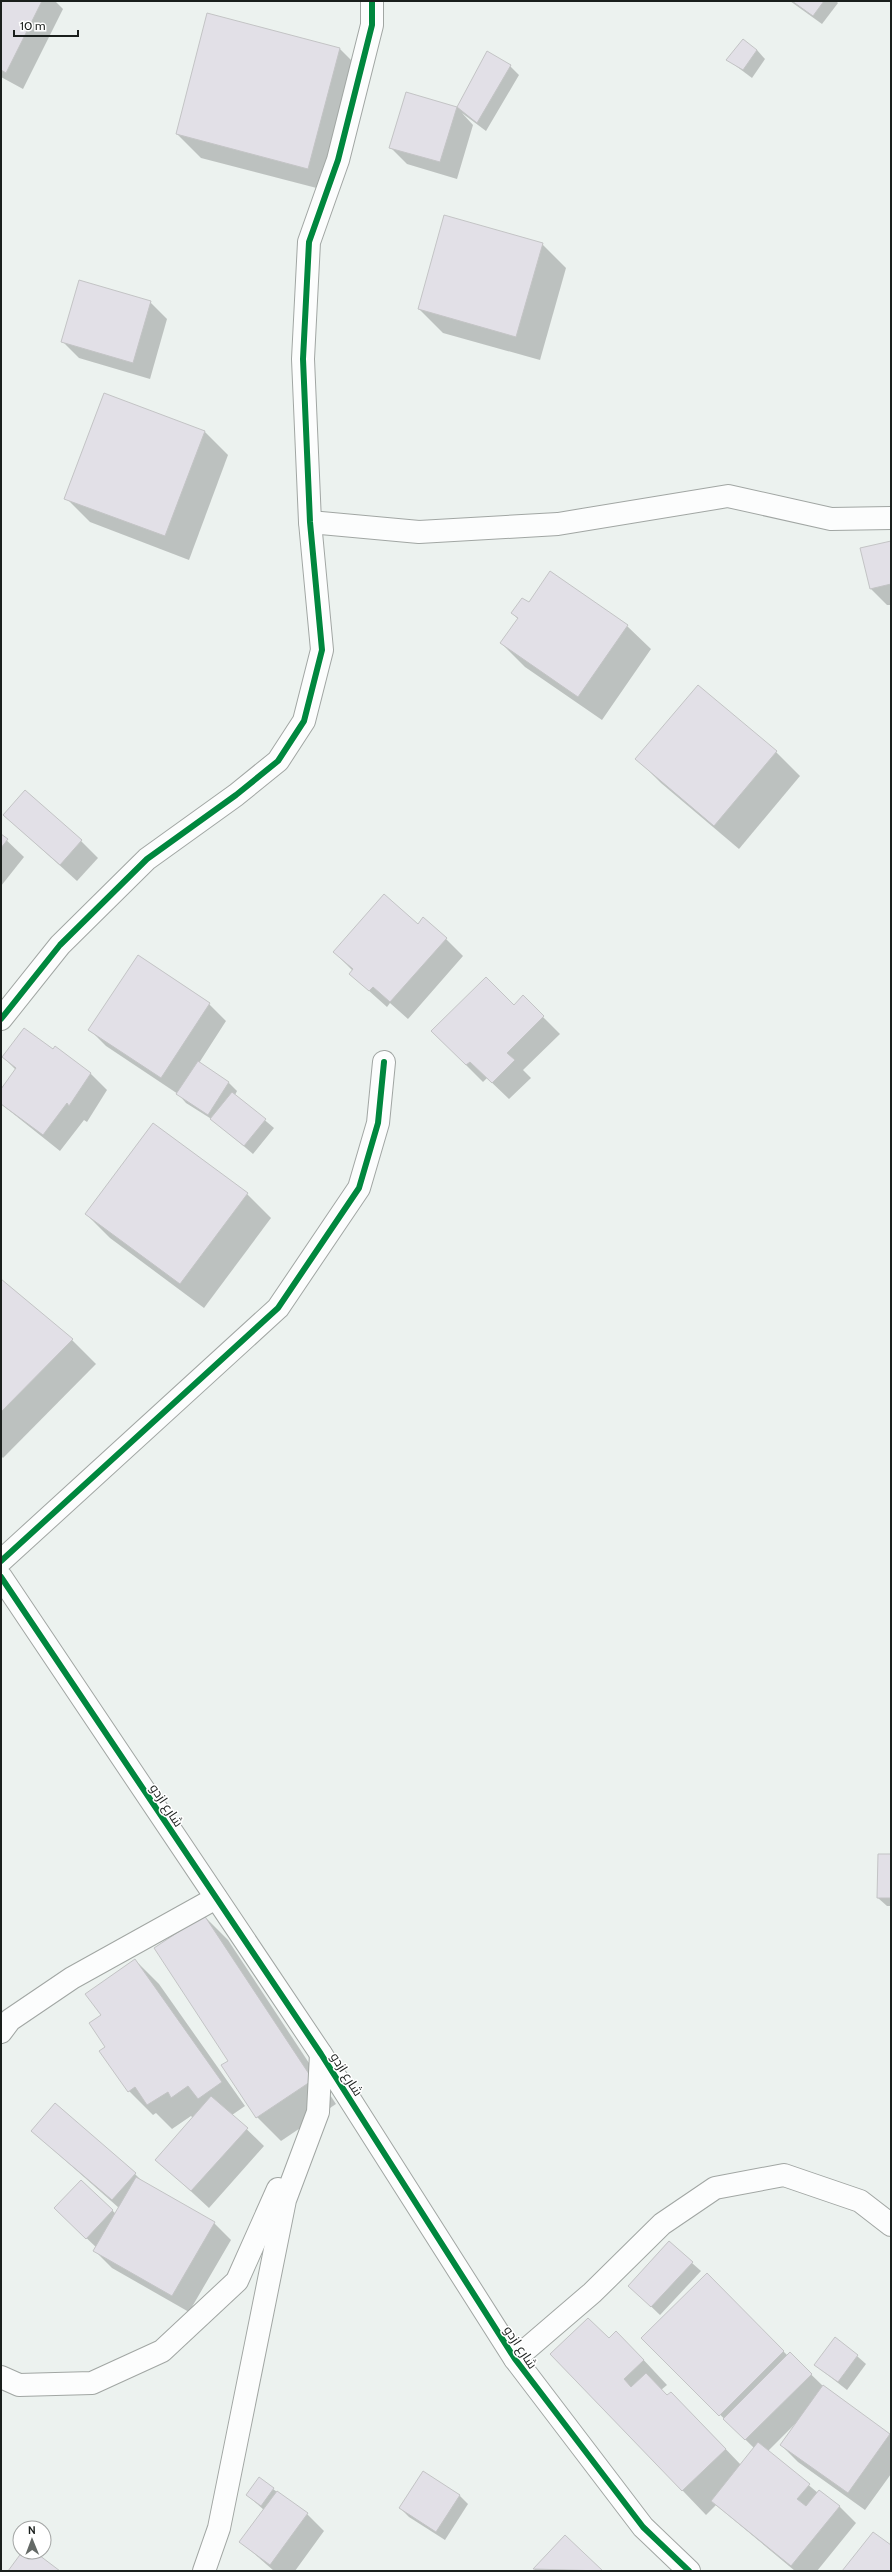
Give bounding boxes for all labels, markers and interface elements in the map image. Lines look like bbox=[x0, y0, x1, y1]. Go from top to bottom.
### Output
scale bar bbox=[14, 12, 78, 38]
text: 10 m bbox=[20, 18, 46, 33]
street label: شارع ازدو bbox=[146, 1780, 187, 1830]
street label: شارع ازدو bbox=[327, 2049, 367, 2099]
street label: شارع ازدو bbox=[500, 2322, 541, 2372]
north arrow bbox=[12, 2520, 52, 2560]
text: N bbox=[28, 2523, 36, 2537]

